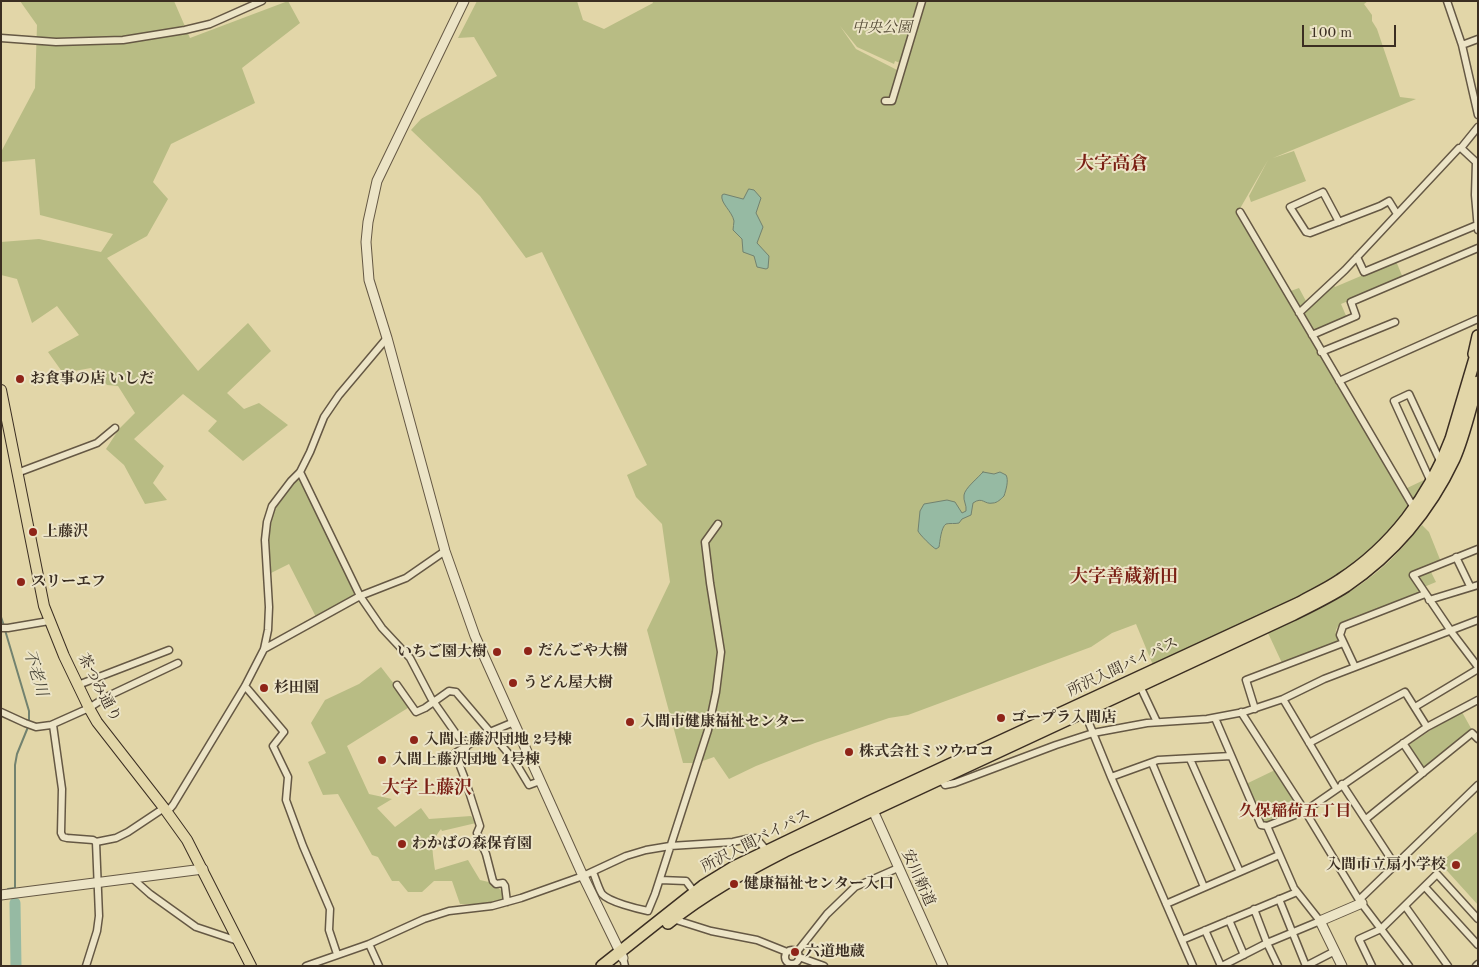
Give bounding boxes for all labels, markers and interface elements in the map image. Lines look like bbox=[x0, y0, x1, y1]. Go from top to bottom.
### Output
scale bar bbox=[1304, 15, 1398, 47]
park label: 中央公園 bbox=[852, 19, 912, 37]
text: 100 m bbox=[1310, 26, 1352, 41]
district label: 大字高倉 bbox=[1076, 153, 1148, 175]
place label: お食事の店 いしだ bbox=[30, 370, 154, 388]
marker: お食事の店 いしだ bbox=[14, 373, 26, 385]
place label: 上藤沢 bbox=[43, 523, 88, 541]
marker: 上藤沢 bbox=[27, 526, 39, 538]
district label: 大字善蔵新田 bbox=[1070, 566, 1178, 588]
place label: スリーエフ bbox=[31, 573, 106, 591]
marker: スリーエフ bbox=[15, 576, 27, 588]
street label: 所沢入間バイパス bbox=[1065, 633, 1181, 701]
place label: だんごや大樹 bbox=[538, 642, 628, 660]
place label: いちご園大樹 bbox=[397, 643, 487, 661]
marker: だんごや大樹 bbox=[522, 645, 534, 657]
marker: いちご園大樹 bbox=[491, 646, 503, 658]
water label: 不老川 bbox=[19, 647, 51, 699]
street label: 茶つみ通り bbox=[73, 651, 125, 725]
place label: うどん屋大樹 bbox=[523, 674, 613, 692]
marker: うどん屋大樹 bbox=[507, 677, 519, 689]
place label: 杉田園 bbox=[274, 679, 319, 697]
marker: 杉田園 bbox=[258, 682, 270, 694]
place label: ゴープラ入間店 bbox=[1011, 709, 1116, 727]
marker: ゴープラ入間店 bbox=[995, 712, 1007, 724]
place label: 入間市健康福祉センター bbox=[640, 713, 805, 731]
marker: 入間市健康福祉センター bbox=[624, 716, 636, 728]
place label: 入間上藤沢団地 2号棟 bbox=[424, 731, 572, 749]
marker: 入間上藤沢団地 2号棟 bbox=[408, 734, 420, 746]
place label: 株式会社ミツウロコ bbox=[859, 743, 994, 761]
marker: 株式会社ミツウロコ bbox=[843, 746, 855, 758]
place label: 入間上藤沢団地 4号棟 bbox=[392, 751, 540, 769]
marker: 入間上藤沢団地 4号棟 bbox=[376, 754, 388, 766]
district label: 大字上藤沢 bbox=[382, 777, 472, 799]
district label: 久保稲荷五丁目 bbox=[1239, 802, 1351, 822]
street label: 所沢入間バイパス bbox=[698, 806, 814, 876]
place label: わかばの森保育園 bbox=[412, 835, 532, 853]
marker: わかばの森保育園 bbox=[396, 838, 408, 850]
street label: 安川新道 bbox=[898, 847, 938, 909]
place label: 入間市立扇小学校 bbox=[1326, 856, 1446, 874]
marker: 入間市立扇小学校 bbox=[1450, 859, 1462, 871]
place label: 健康福祉センター入口 bbox=[744, 875, 894, 893]
marker: 健康福祉センター入口 bbox=[728, 878, 740, 890]
place label: 六道地蔵 bbox=[805, 943, 865, 961]
marker: 六道地蔵 bbox=[789, 946, 801, 958]

